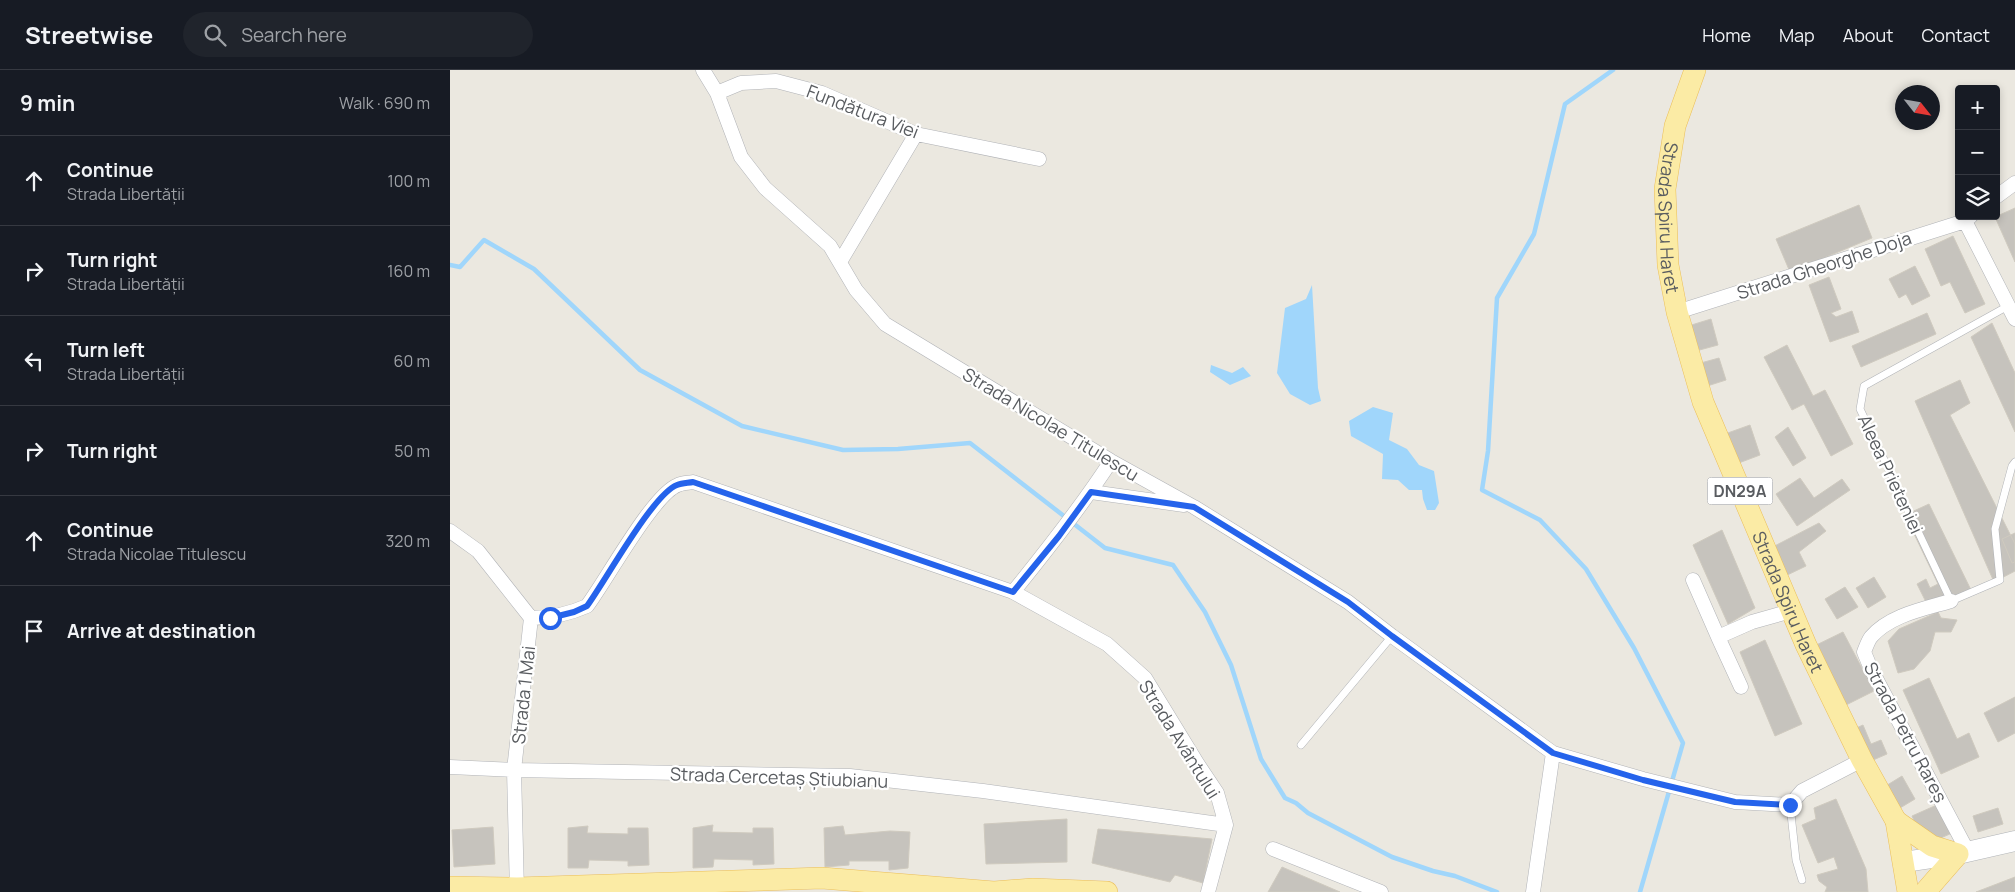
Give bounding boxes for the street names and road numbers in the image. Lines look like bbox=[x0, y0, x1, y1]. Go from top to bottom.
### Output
street label: Fundătura Viei bbox=[804, 79, 922, 143]
street label: Strada Spiru Haret bbox=[1653, 140, 1685, 295]
street label: Strada Gheorghe Doja bbox=[1734, 225, 1914, 305]
street label: Strada Nicolae Titulescu bbox=[958, 362, 1144, 486]
street label: Aleea Prieteniei bbox=[1853, 411, 1929, 537]
road number: DN29A bbox=[1708, 478, 1772, 504]
street label: Strada Spiru Haret bbox=[1747, 527, 1830, 676]
street label: Strada 1 Mai bbox=[506, 645, 540, 745]
street label: Strada Petru Rareș bbox=[1859, 658, 1953, 806]
street label: Strada Avântului bbox=[1134, 675, 1226, 803]
street label: Strada Cercetaș Știubianu bbox=[669, 761, 889, 793]

